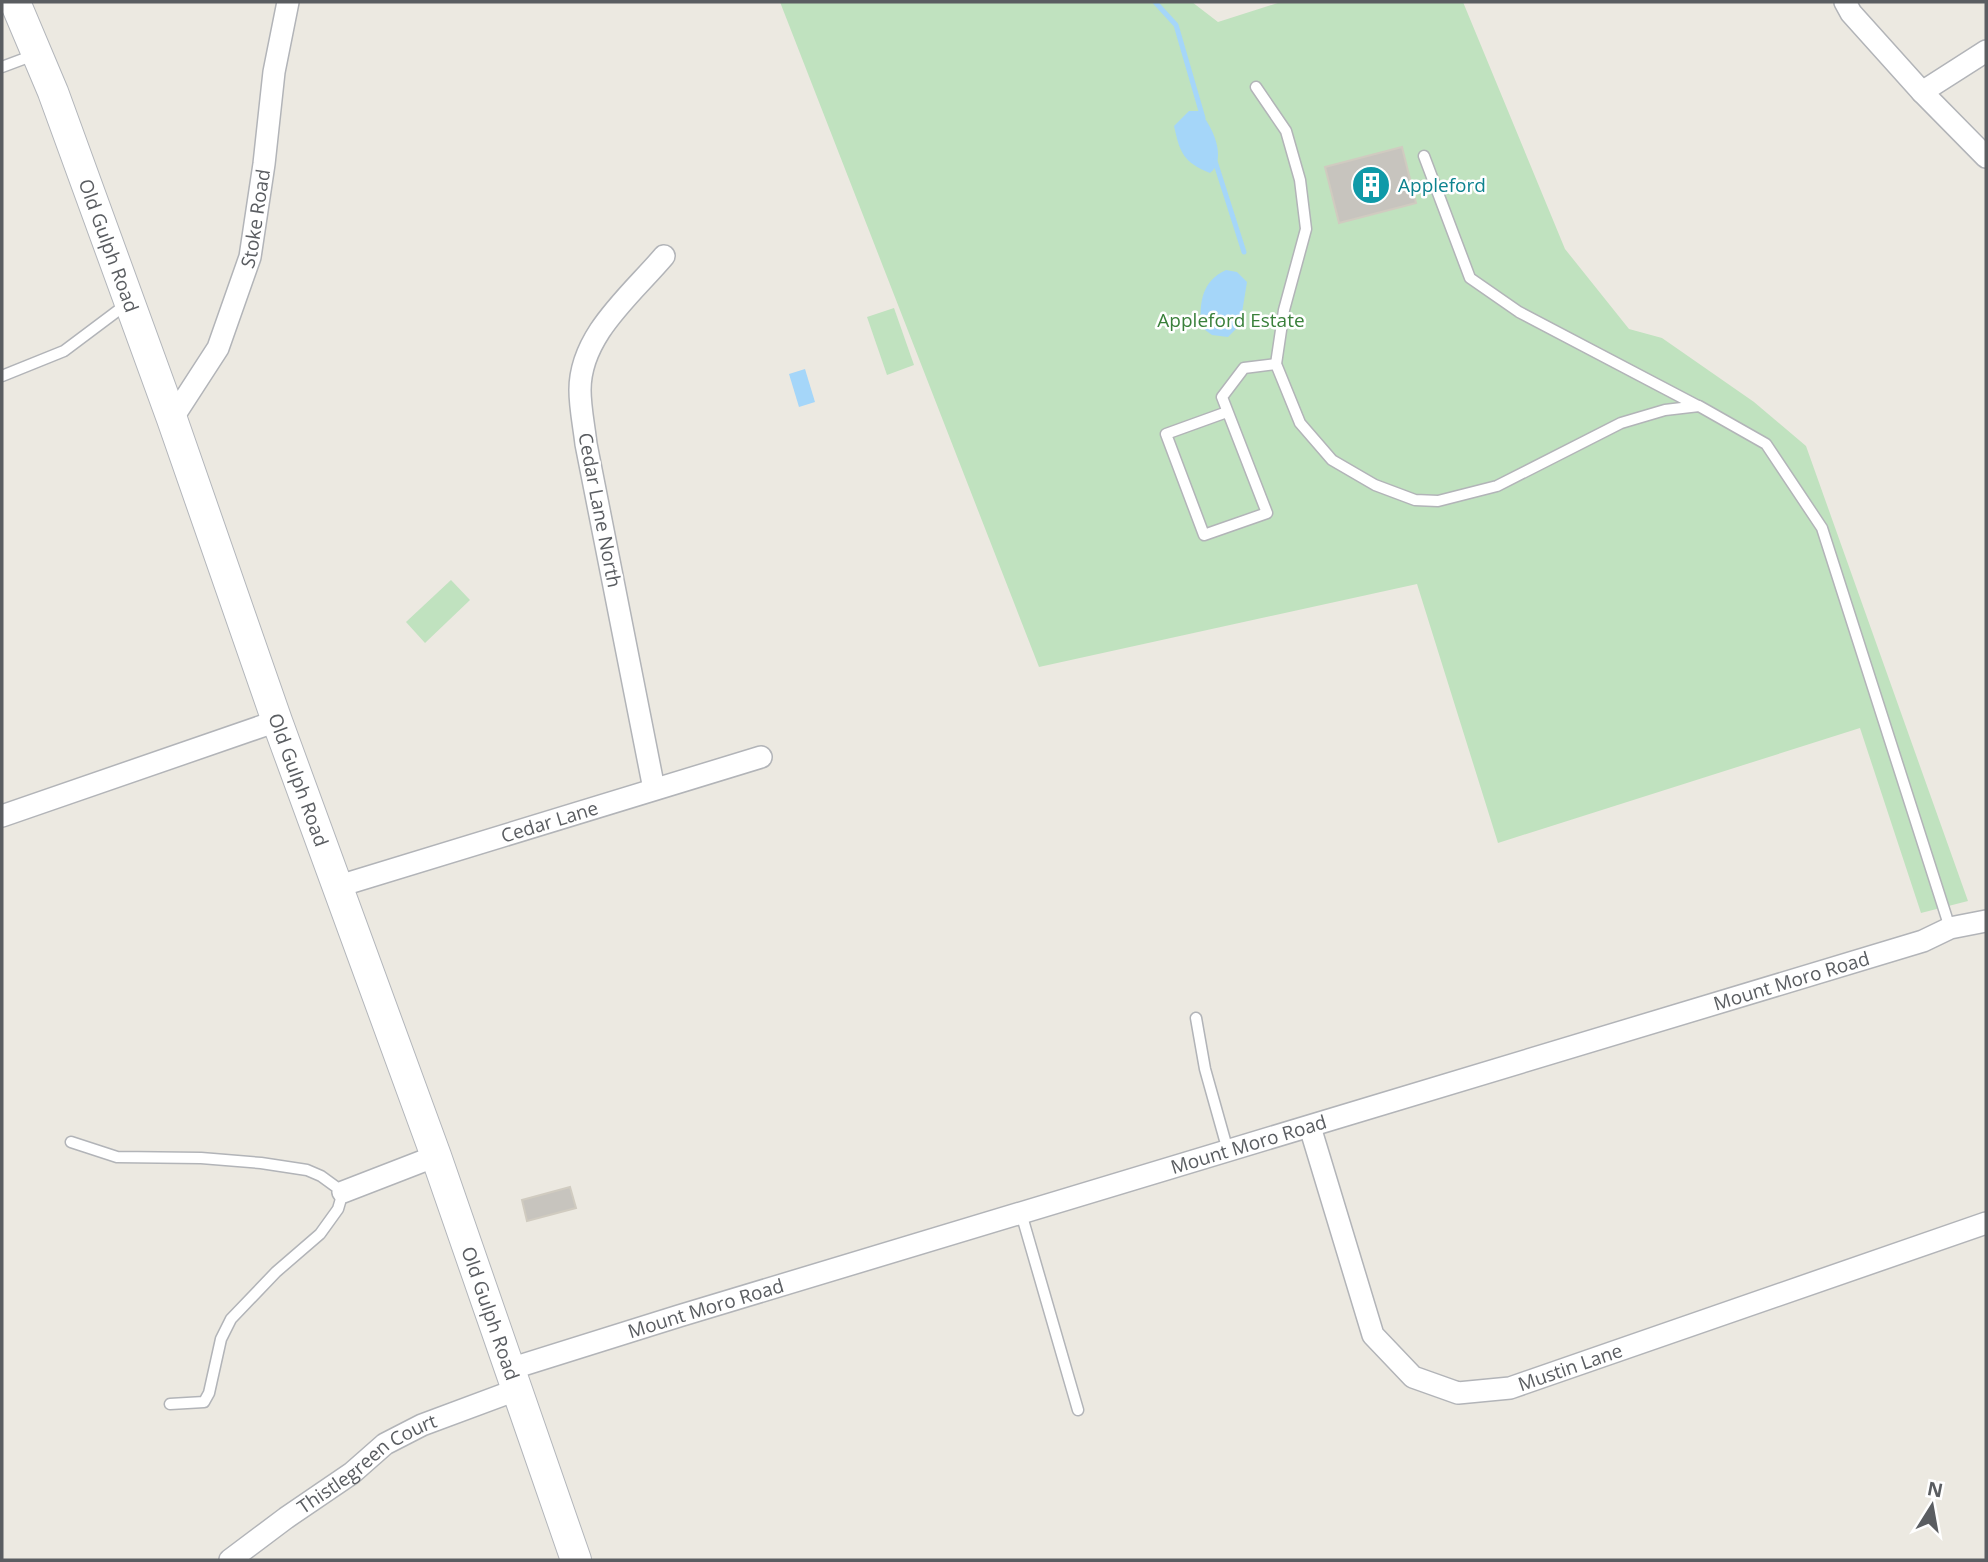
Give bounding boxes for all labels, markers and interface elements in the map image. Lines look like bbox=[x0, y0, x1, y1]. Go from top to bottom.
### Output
building icon: Appleford bbox=[1350, 164, 1392, 206]
street label: Stoke Road bbox=[234, 167, 276, 272]
place label: Appleford bbox=[1398, 172, 1486, 198]
street label: Old Gulph Road bbox=[73, 175, 145, 316]
park label: Appleford Estate bbox=[1157, 307, 1305, 333]
street label: Cedar Lane North bbox=[572, 430, 628, 590]
street label: Old Gulph Road bbox=[262, 710, 335, 850]
street label: Cedar Lane bbox=[498, 795, 601, 849]
street label: Mount Moro Road bbox=[1710, 945, 1873, 1016]
street label: Mount Moro Road bbox=[1167, 1109, 1330, 1180]
street label: Old Gulph Road bbox=[455, 1243, 526, 1384]
street label: Mount Moro Road bbox=[625, 1272, 787, 1344]
street label: Mustin Lane bbox=[1515, 1337, 1626, 1397]
street label: Thistlegreen Court bbox=[292, 1408, 440, 1520]
north arrow bbox=[1897, 1471, 1967, 1541]
text: N bbox=[1925, 1475, 1945, 1504]

